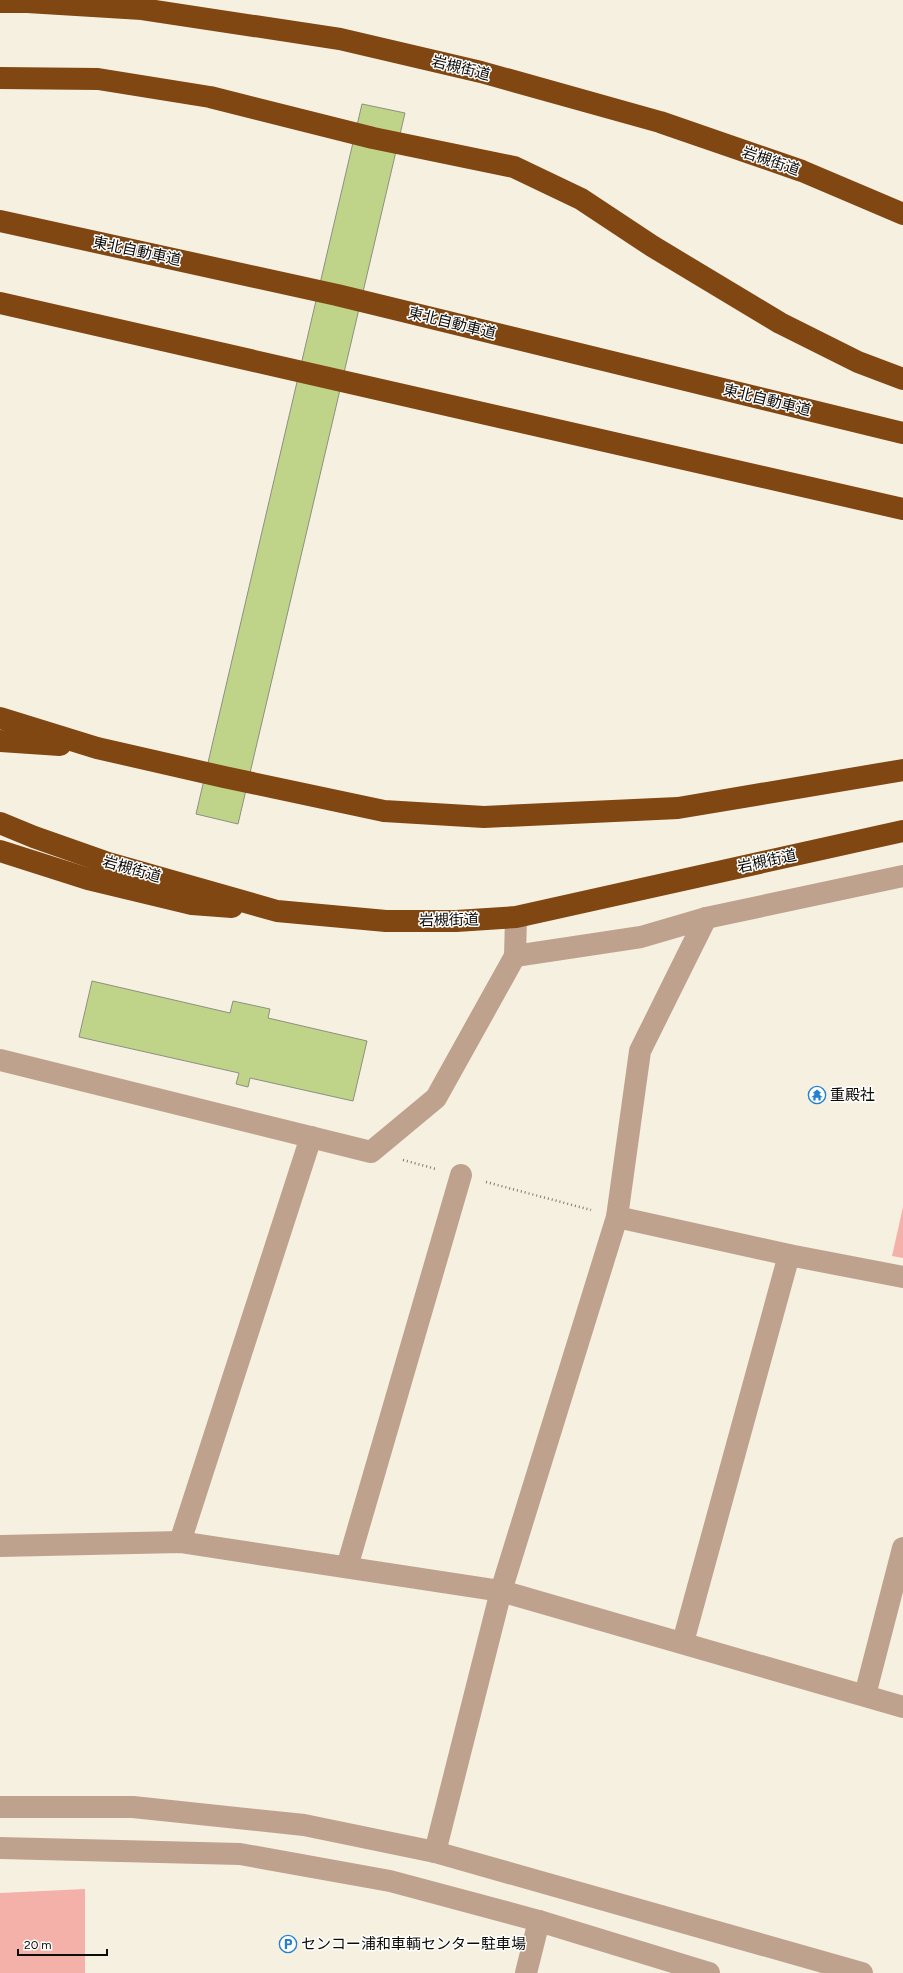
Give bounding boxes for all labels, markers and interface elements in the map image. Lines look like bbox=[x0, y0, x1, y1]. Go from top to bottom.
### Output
street label: 岩槻街道 bbox=[430, 52, 492, 84]
street label: 岩槻街道 bbox=[740, 143, 802, 179]
street label: 東北自動車道 bbox=[91, 233, 183, 269]
street label: 東北自動車道 bbox=[406, 303, 498, 343]
street label: 東北自動車道 bbox=[721, 380, 813, 420]
street label: 岩槻街道 bbox=[736, 846, 798, 876]
street label: 岩槻街道 bbox=[101, 852, 163, 886]
street label: 岩槻街道 bbox=[419, 910, 479, 930]
temple icon: 重殿社 bbox=[807, 1085, 827, 1105]
place label: 重殿社 bbox=[830, 1086, 875, 1104]
scale bar bbox=[18, 1931, 107, 1957]
parking icon: センコー浦和車輌センター駐車場 bbox=[278, 1934, 298, 1954]
place label: センコー浦和車輌センター駐車場 bbox=[301, 1935, 526, 1953]
text: 20 m bbox=[24, 1938, 52, 1952]

